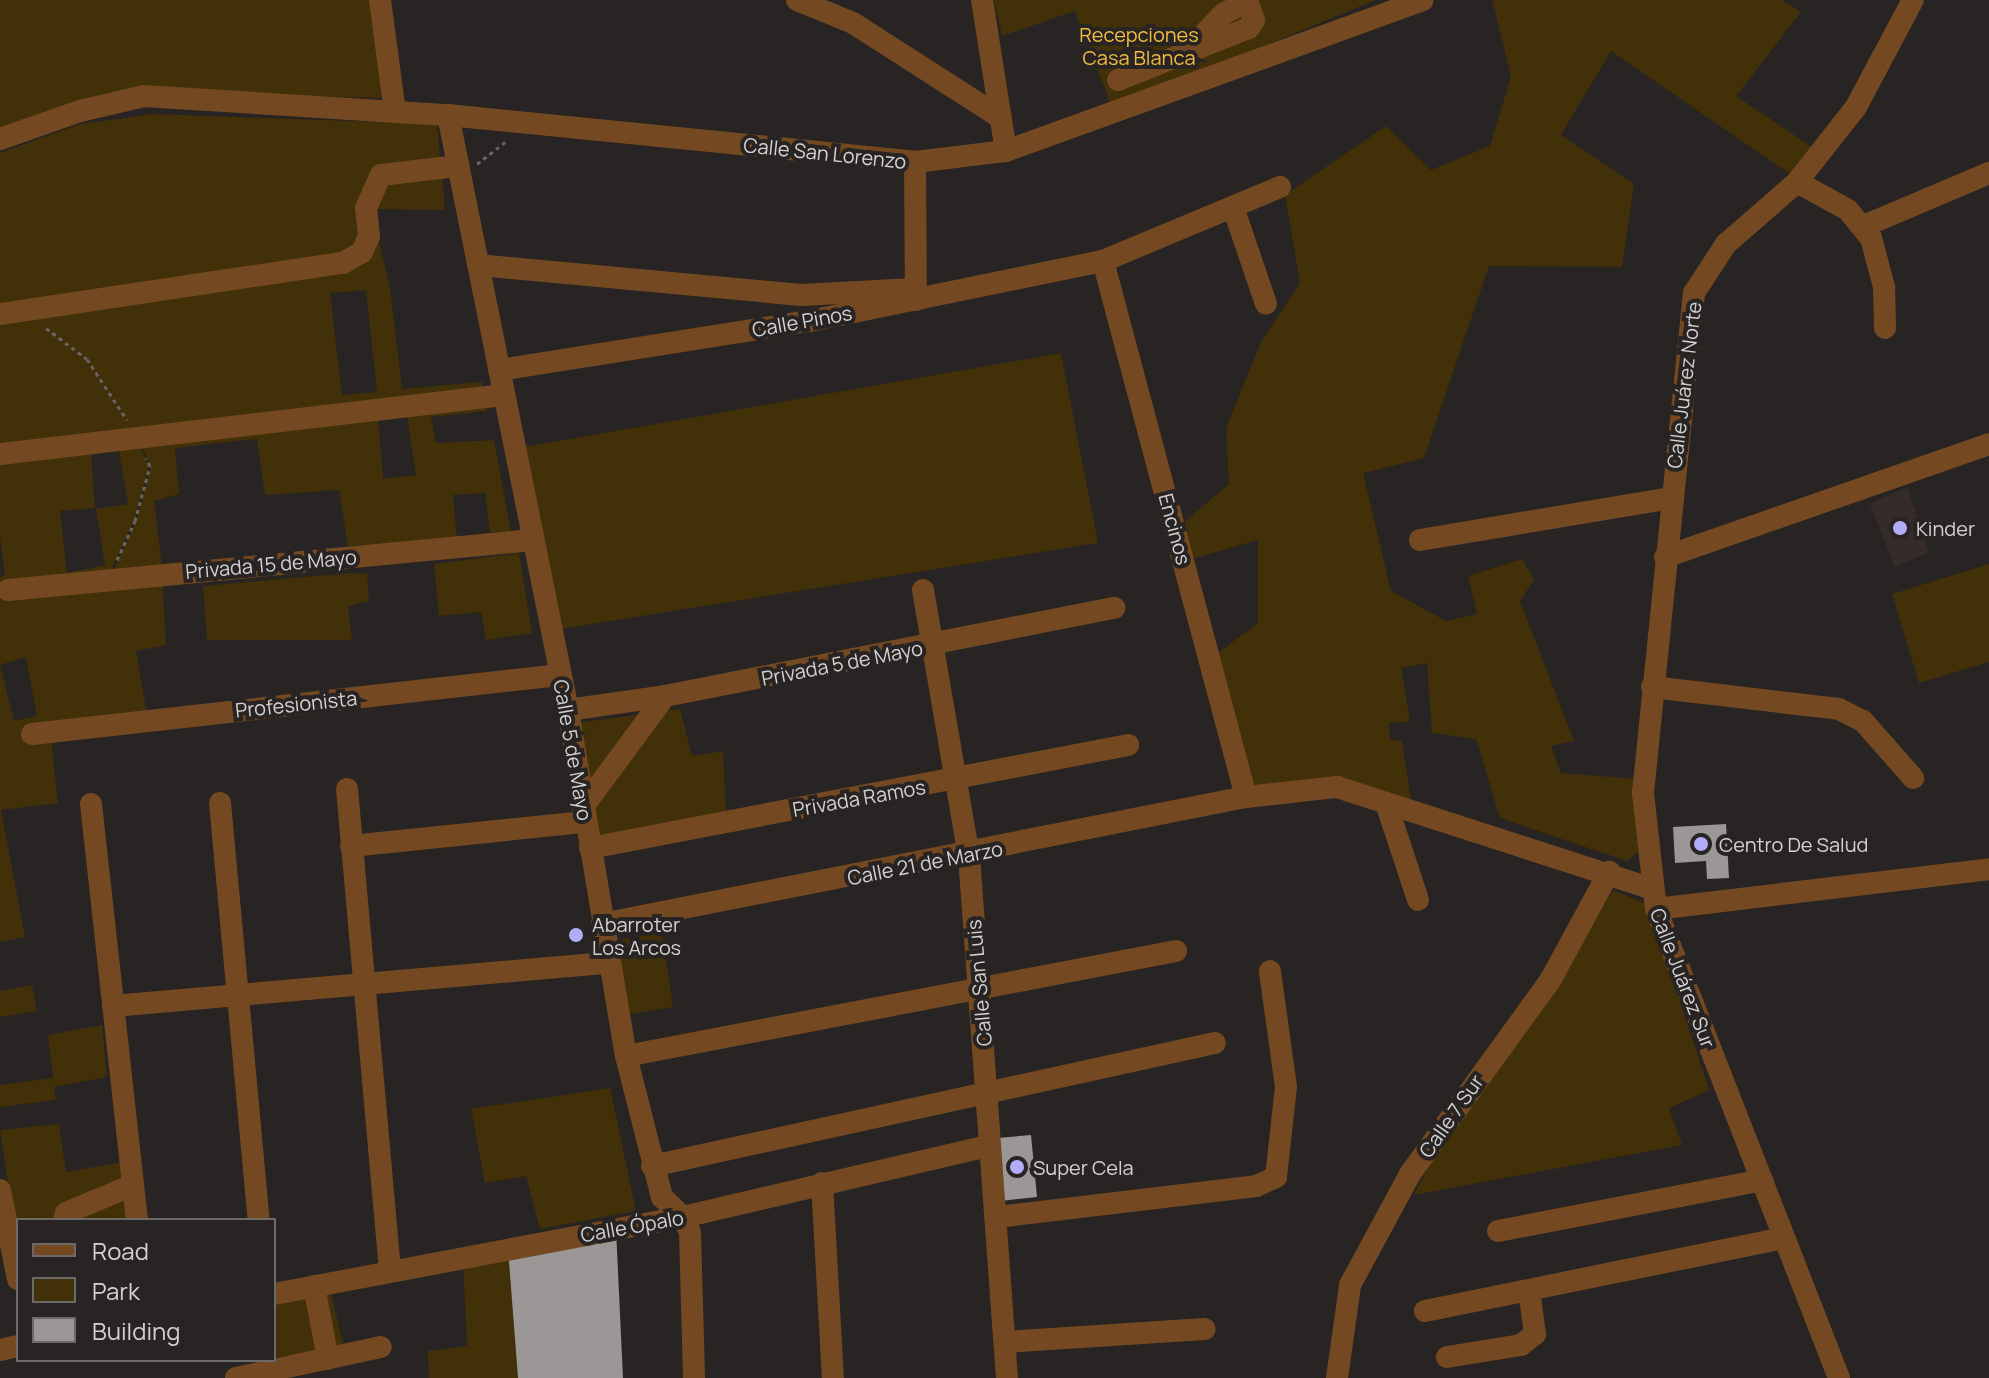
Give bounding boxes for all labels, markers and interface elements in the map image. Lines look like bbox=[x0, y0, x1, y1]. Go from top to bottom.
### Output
park label: Recepciones Casa Blanca bbox=[1079, 23, 1199, 70]
street label: Calle San Lorenzo bbox=[742, 133, 908, 173]
street label: Calle Pinos bbox=[750, 300, 854, 342]
street label: Calle Juárez Norte bbox=[1662, 300, 1706, 470]
street label: Encinos bbox=[1154, 491, 1196, 567]
place label: Kinder bbox=[1916, 516, 1975, 540]
marker: Kinder bbox=[1891, 519, 1909, 537]
street label: Privada 15 de Mayo bbox=[184, 545, 358, 583]
street label: Privada 5 de Mayo bbox=[759, 636, 925, 690]
street label: Calle 5 de Mayo bbox=[549, 678, 597, 822]
street label: Profesionista bbox=[234, 686, 358, 722]
street label: Privada Ramos bbox=[791, 775, 927, 821]
place label: Centro De Salud bbox=[1719, 832, 1868, 856]
marker: Centro De Salud bbox=[1690, 833, 1712, 855]
street label: Calle 21 de Marzo bbox=[845, 836, 1005, 890]
street label: Calle Juárez Sur bbox=[1645, 905, 1721, 1051]
place label: Abarroter Los Arcos bbox=[592, 912, 681, 959]
street label: Calle San Luis bbox=[962, 919, 996, 1047]
marker: Abarroter Los Arcos bbox=[567, 926, 585, 944]
street label: Calle 7 Sur bbox=[1414, 1070, 1488, 1162]
place label: Super Cela bbox=[1033, 1155, 1134, 1179]
marker: Super Cela bbox=[1008, 1158, 1026, 1176]
street label: Calle Ópalo bbox=[579, 1205, 685, 1247]
legend bbox=[16, 1218, 276, 1362]
text: Road bbox=[92, 1234, 149, 1267]
text: Park bbox=[92, 1274, 140, 1307]
text: Building bbox=[92, 1314, 180, 1347]

